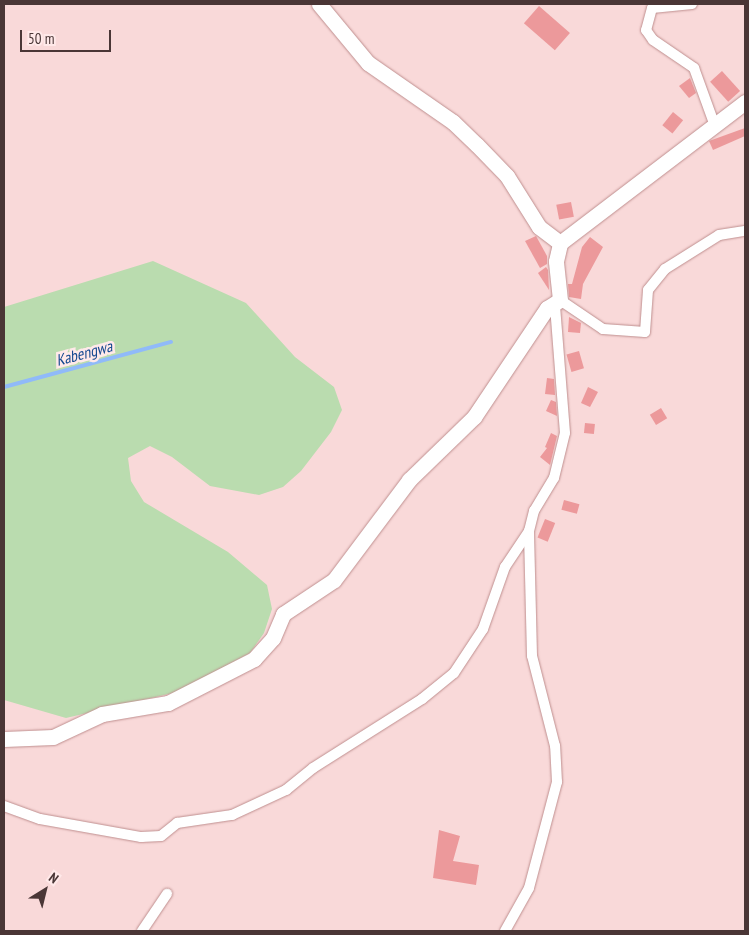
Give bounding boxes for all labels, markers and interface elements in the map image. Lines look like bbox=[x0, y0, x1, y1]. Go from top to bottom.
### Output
scale bar bbox=[22, 20, 114, 52]
text: 50 m bbox=[28, 29, 54, 48]
water label: Kabengwa bbox=[54, 336, 114, 370]
north arrow bbox=[20, 865, 70, 915]
text: N bbox=[45, 868, 62, 887]

